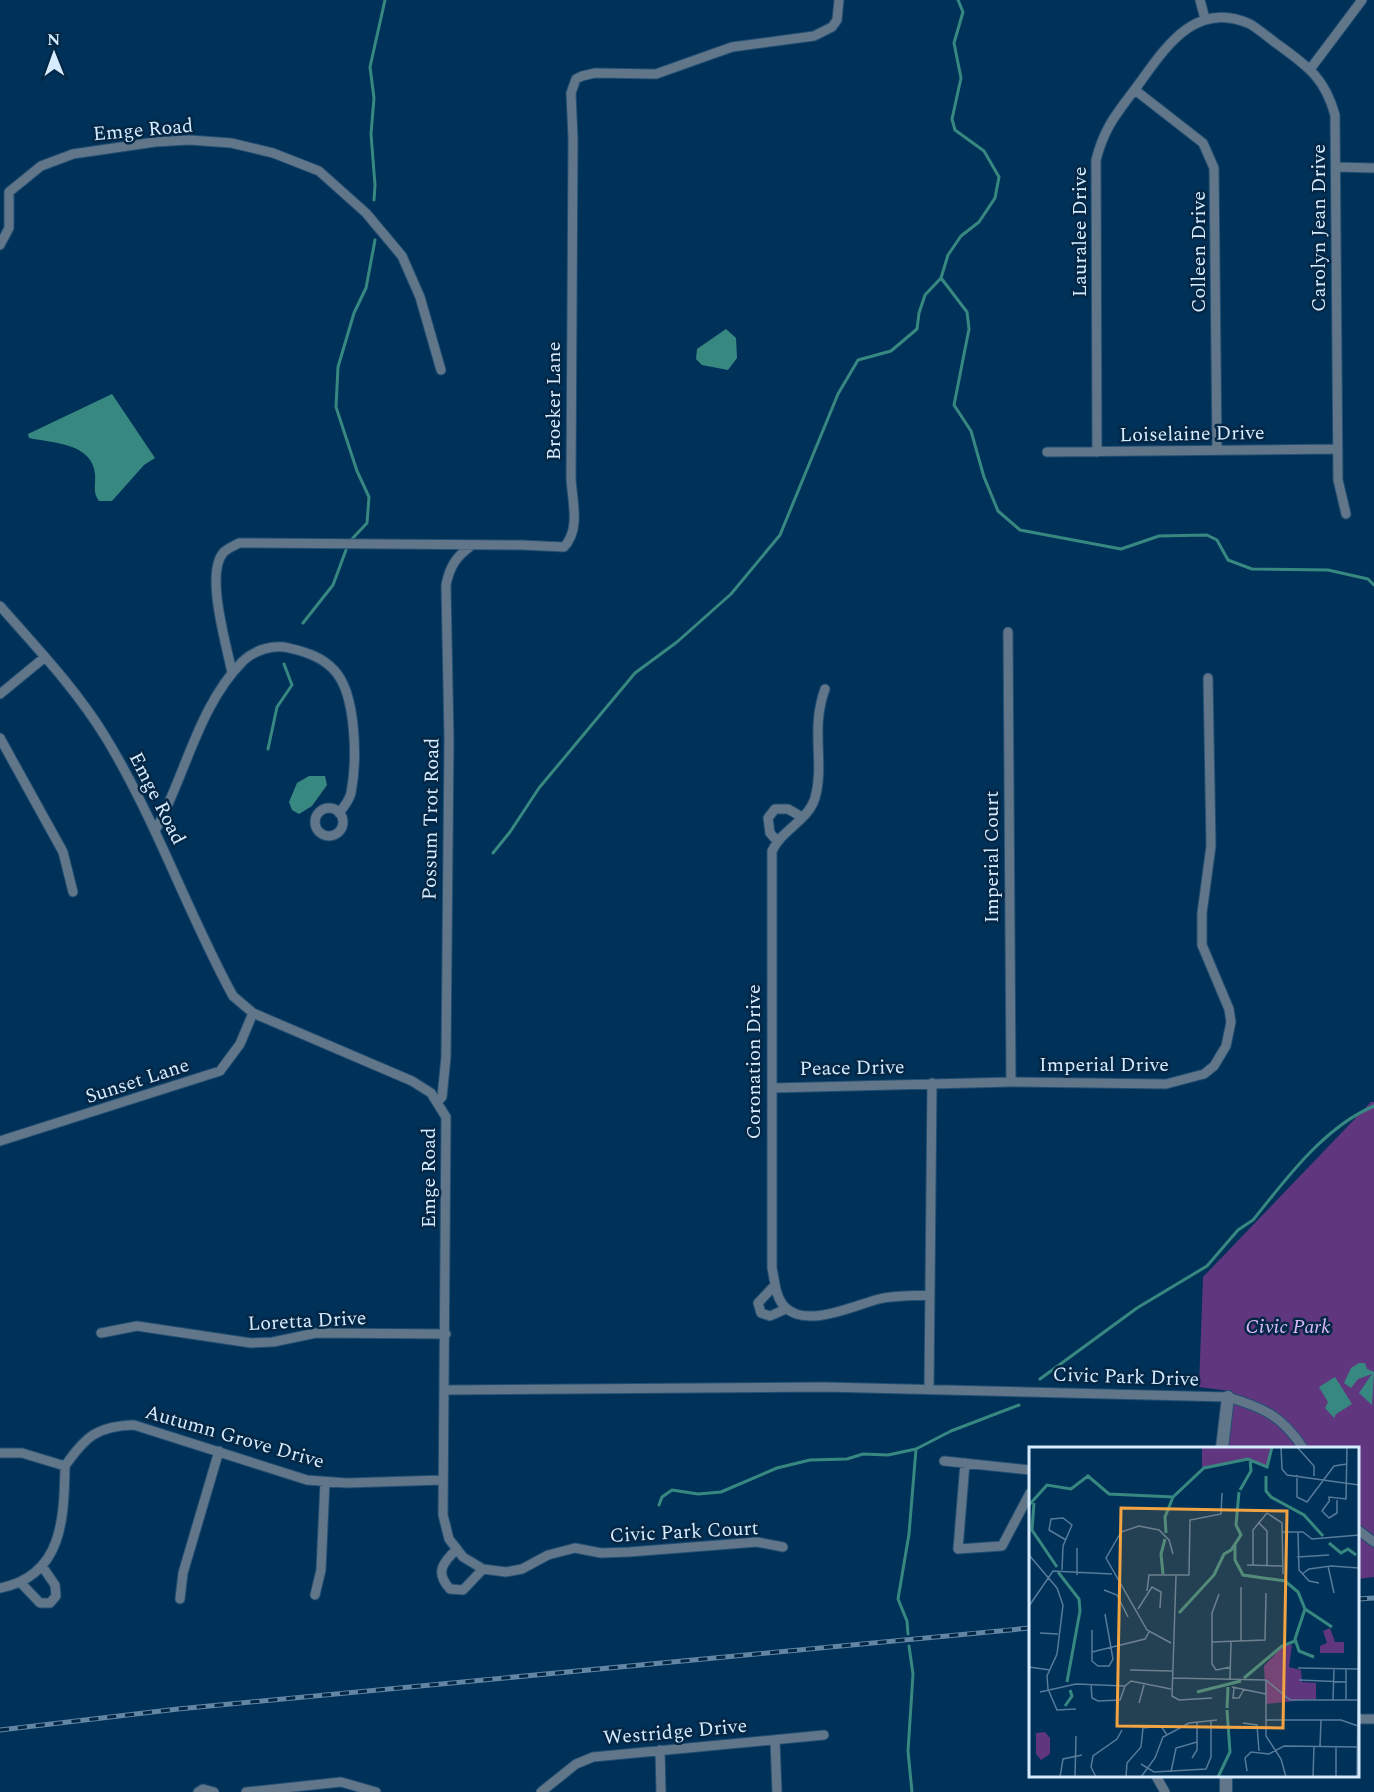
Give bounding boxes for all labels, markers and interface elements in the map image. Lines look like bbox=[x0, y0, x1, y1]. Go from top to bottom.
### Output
north arrow bbox=[24, 24, 84, 84]
text: N bbox=[47, 28, 60, 52]
street label: Emge Road bbox=[92, 111, 195, 149]
street label: Carolyn Jean Drive bbox=[1304, 144, 1334, 312]
street label: Lauralee Drive bbox=[1065, 167, 1095, 297]
street label: Colleen Drive bbox=[1184, 191, 1214, 313]
street label: Broeker Lane bbox=[539, 342, 569, 460]
street label: Loiselaine Drive bbox=[1119, 418, 1265, 450]
street label: Possum Trot Road bbox=[415, 738, 447, 900]
street label: Emge Road bbox=[121, 747, 193, 850]
street label: Imperial Court bbox=[977, 791, 1007, 923]
street label: Coronation Drive bbox=[739, 984, 769, 1140]
street label: Sunset Lane bbox=[81, 1050, 193, 1112]
street label: Imperial Drive bbox=[1039, 1050, 1169, 1080]
street label: Peace Drive bbox=[799, 1052, 905, 1084]
street label: Emge Road bbox=[414, 1128, 444, 1228]
street label: Loretta Drive bbox=[247, 1303, 367, 1339]
park label: Civic Park bbox=[1245, 1312, 1331, 1342]
street label: Civic Park Drive bbox=[1052, 1359, 1200, 1395]
street label: Autumn Grove Drive bbox=[142, 1397, 328, 1477]
inset map bbox=[1029, 1447, 1359, 1777]
street label: Civic Park Court bbox=[609, 1513, 759, 1551]
street label: Westridge Drive bbox=[602, 1711, 748, 1753]

